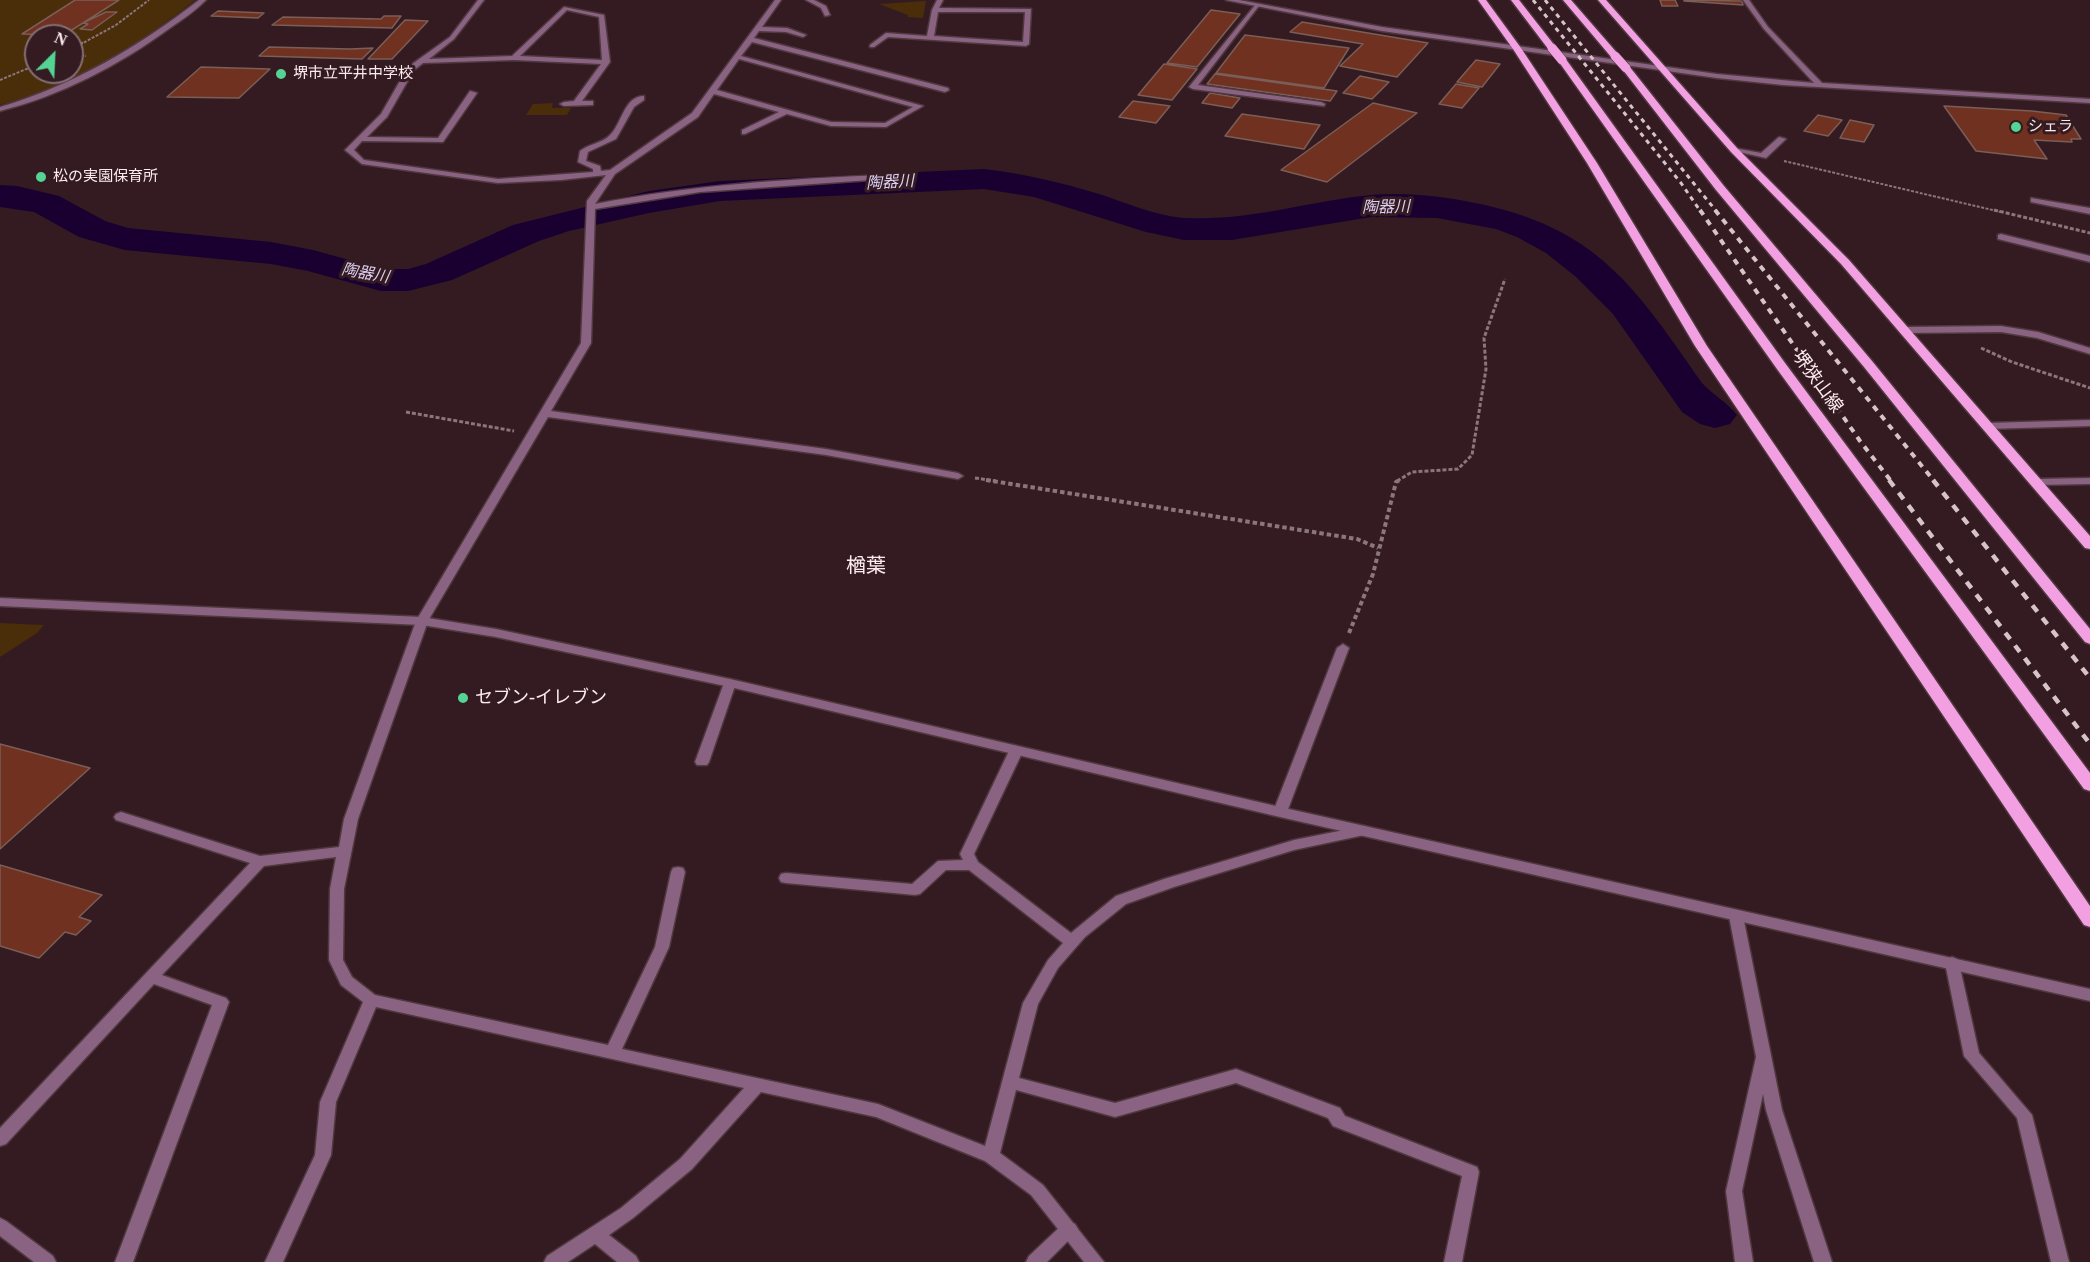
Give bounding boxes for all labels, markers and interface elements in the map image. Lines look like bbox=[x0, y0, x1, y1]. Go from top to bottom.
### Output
north arrow bbox=[24, 24, 84, 84]
text: N bbox=[52, 29, 69, 49]
place label: 堺市立平井中学校 bbox=[293, 65, 413, 83]
marker: 堺市立平井中学校 bbox=[274, 67, 288, 81]
place label: シェラ bbox=[2028, 118, 2073, 136]
marker: シェラ bbox=[2009, 120, 2023, 134]
place label: 松の実園保育所 bbox=[53, 168, 158, 186]
marker: 松の実園保育所 bbox=[34, 170, 48, 184]
water label: 陶器川 bbox=[866, 172, 914, 194]
water label: 陶器川 bbox=[1362, 198, 1410, 218]
water label: 陶器川 bbox=[340, 260, 390, 288]
street label: 堺狭山線 bbox=[1787, 347, 1847, 417]
district label: 楢葉 bbox=[846, 555, 886, 579]
place label: セブン-イレブン bbox=[475, 687, 607, 709]
marker: セブン-イレブン bbox=[456, 691, 470, 705]

